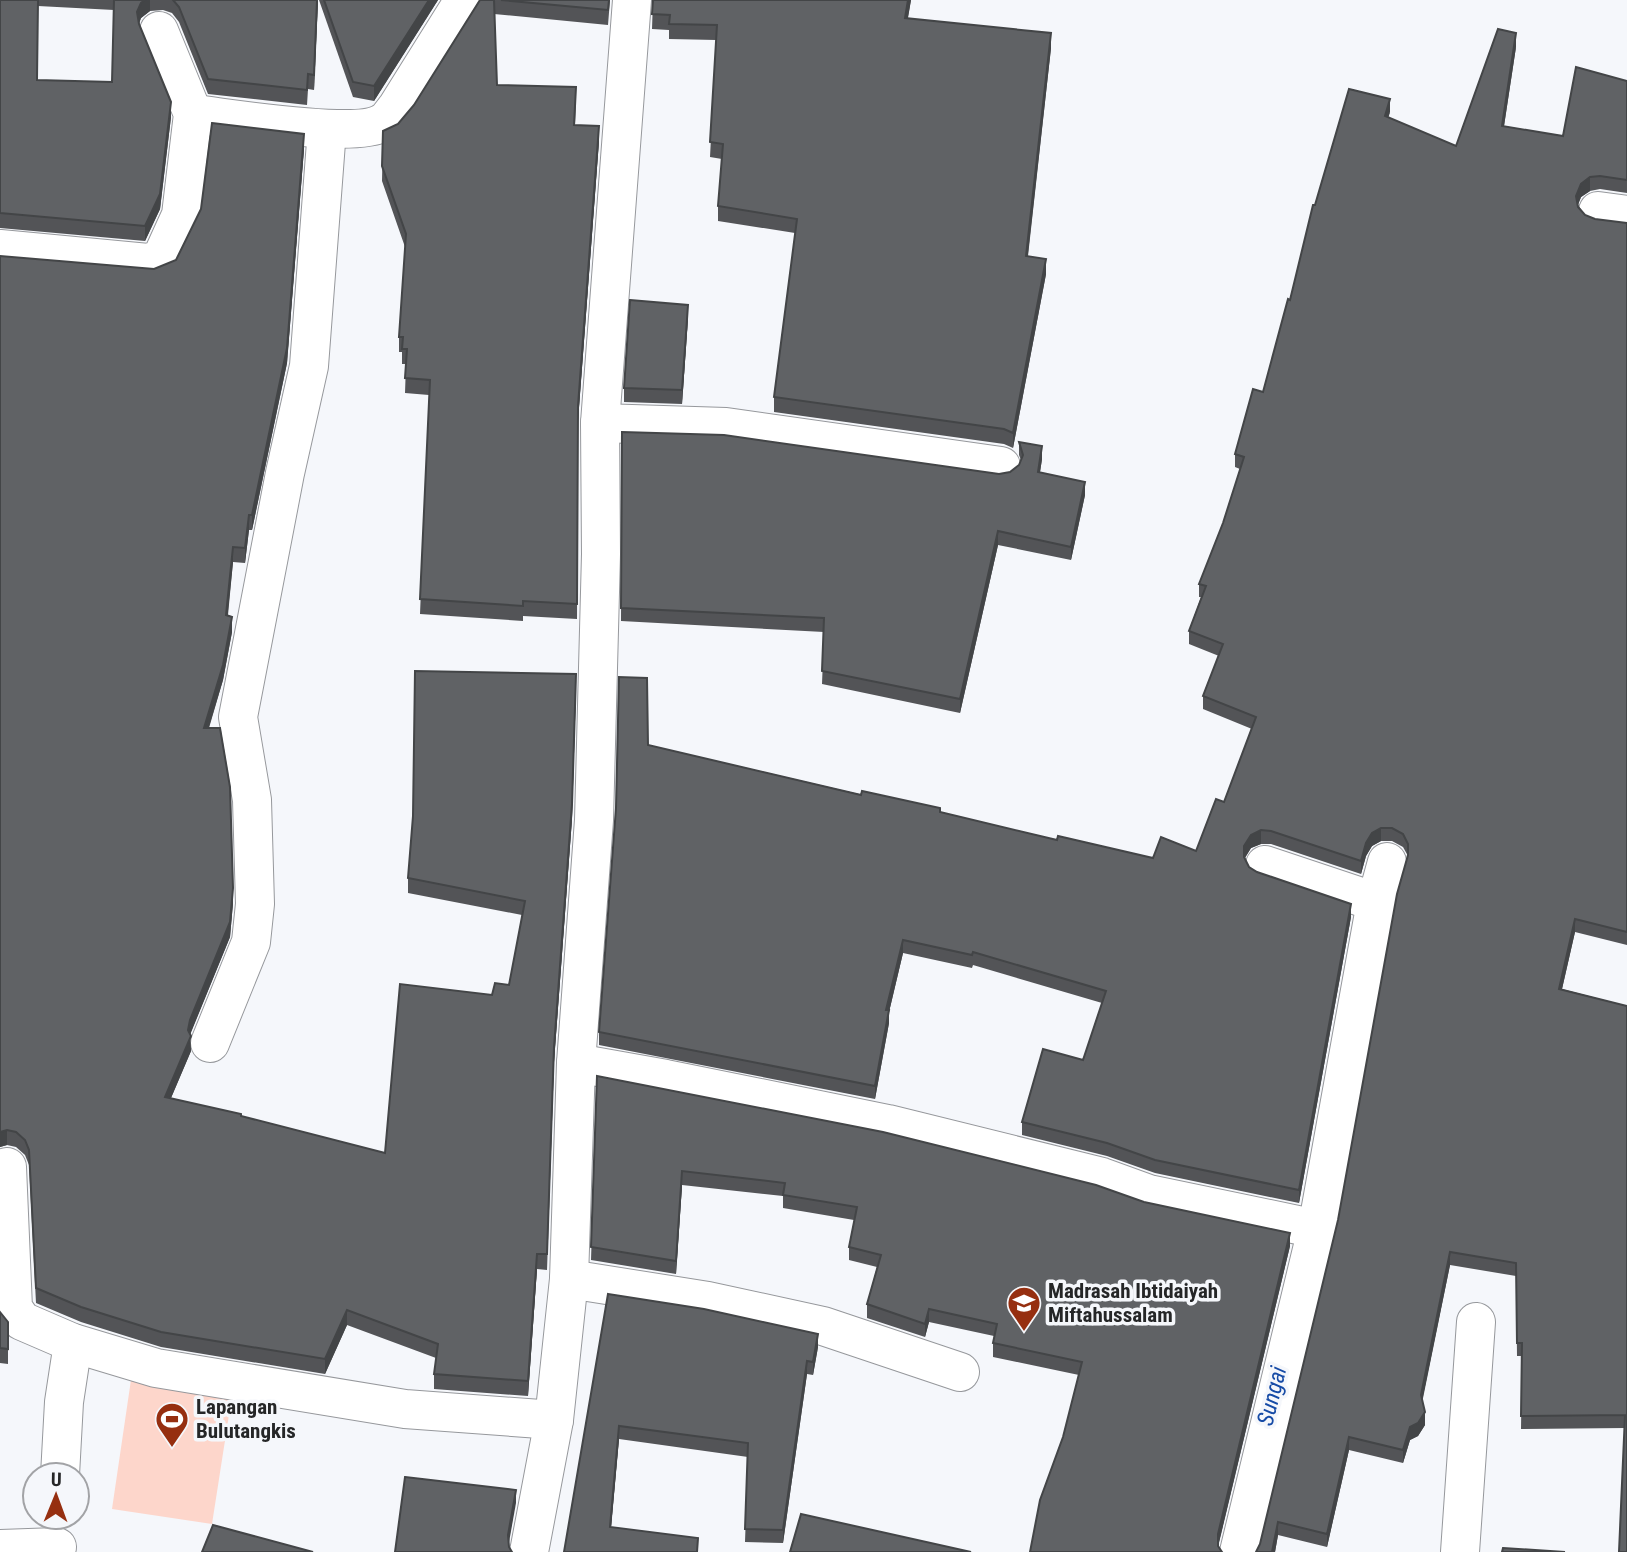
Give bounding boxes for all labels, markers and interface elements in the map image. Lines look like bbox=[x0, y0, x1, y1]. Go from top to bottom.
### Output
place label: Madrasah Ibtidaiyah Miftahussalam bbox=[1048, 1279, 1218, 1327]
school or university icon: Madrasah Ibtidaiyah Miftahussalam bbox=[1005, 1284, 1043, 1333]
water label: Sungai bbox=[1252, 1363, 1293, 1428]
place label: Lapangan Bulutangkis bbox=[196, 1395, 296, 1443]
sports icon: Lapangan Bulutangkis bbox=[153, 1400, 191, 1449]
north arrow bbox=[21, 1461, 91, 1531]
text: U bbox=[51, 1468, 62, 1491]

